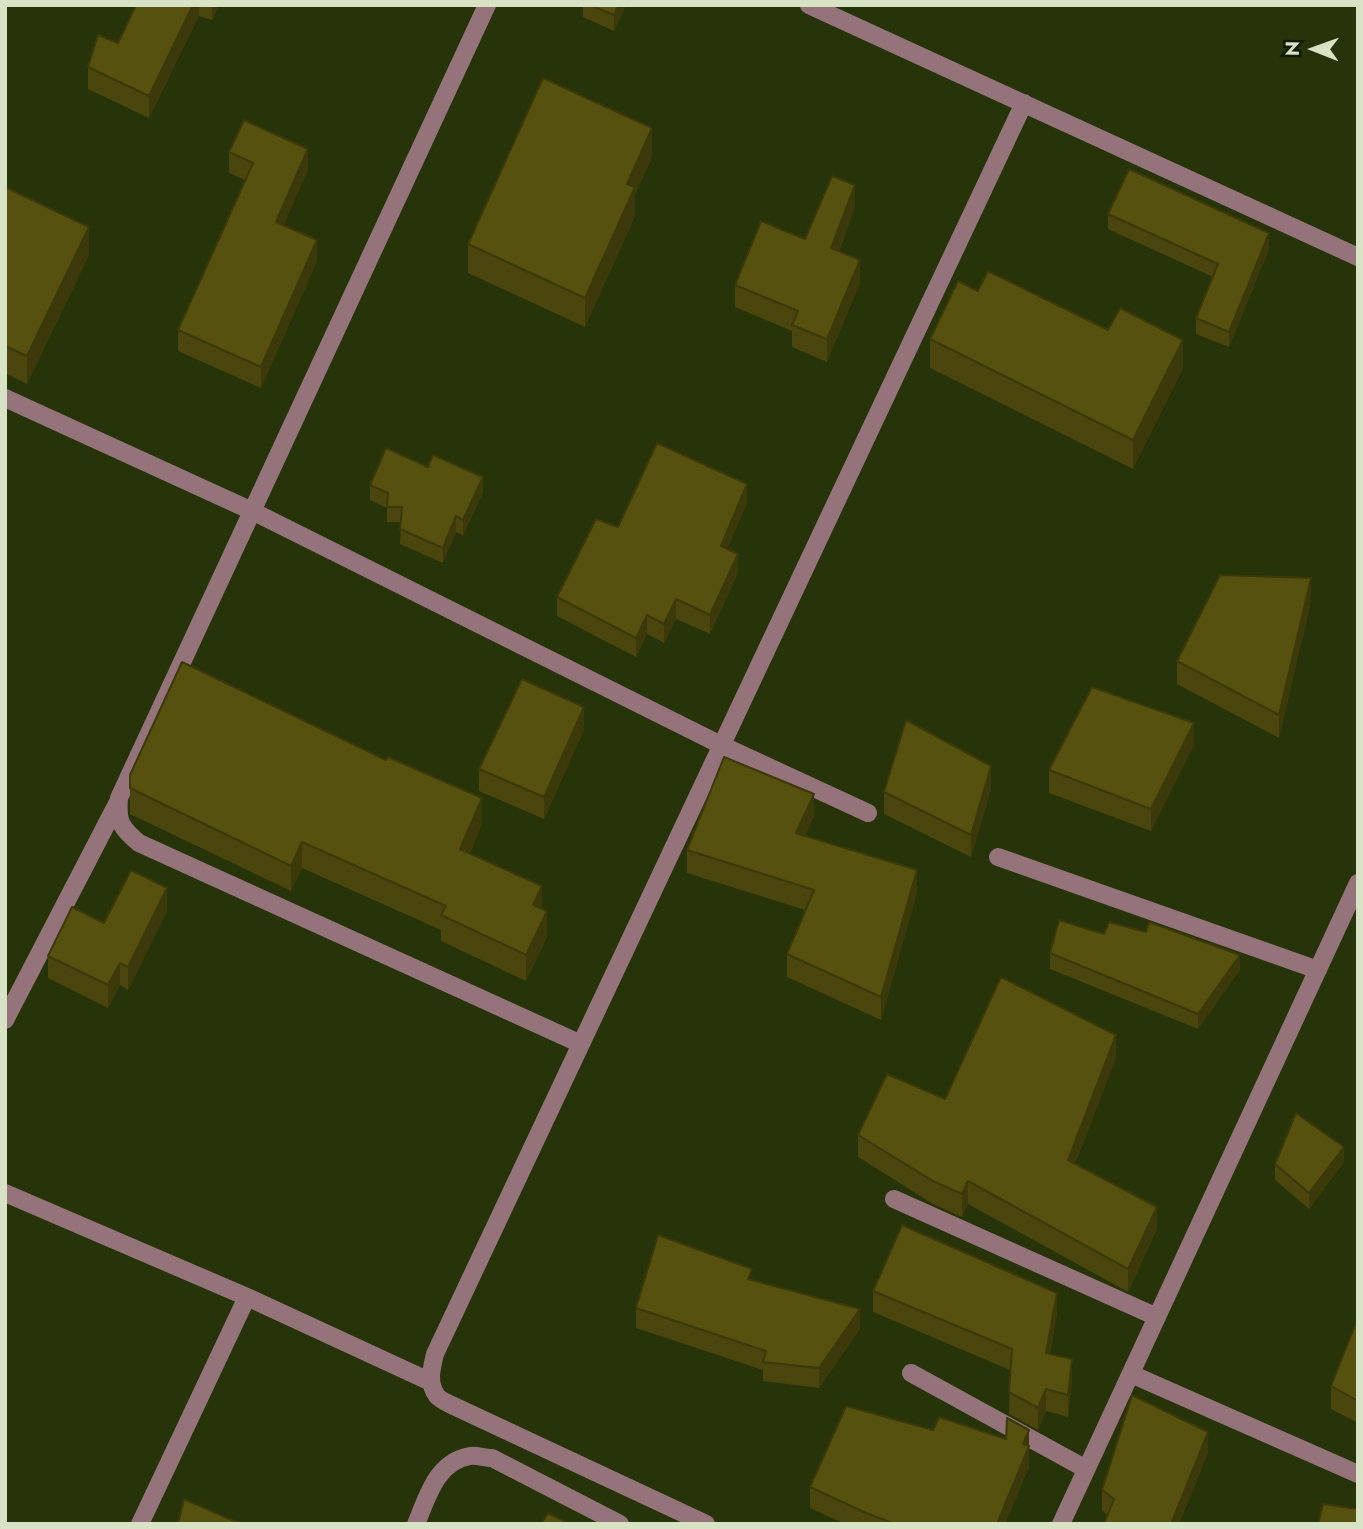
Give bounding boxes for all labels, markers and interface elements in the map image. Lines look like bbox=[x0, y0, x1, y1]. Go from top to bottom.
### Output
north arrow bbox=[1279, 14, 1349, 84]
text: N bbox=[1279, 41, 1306, 56]

